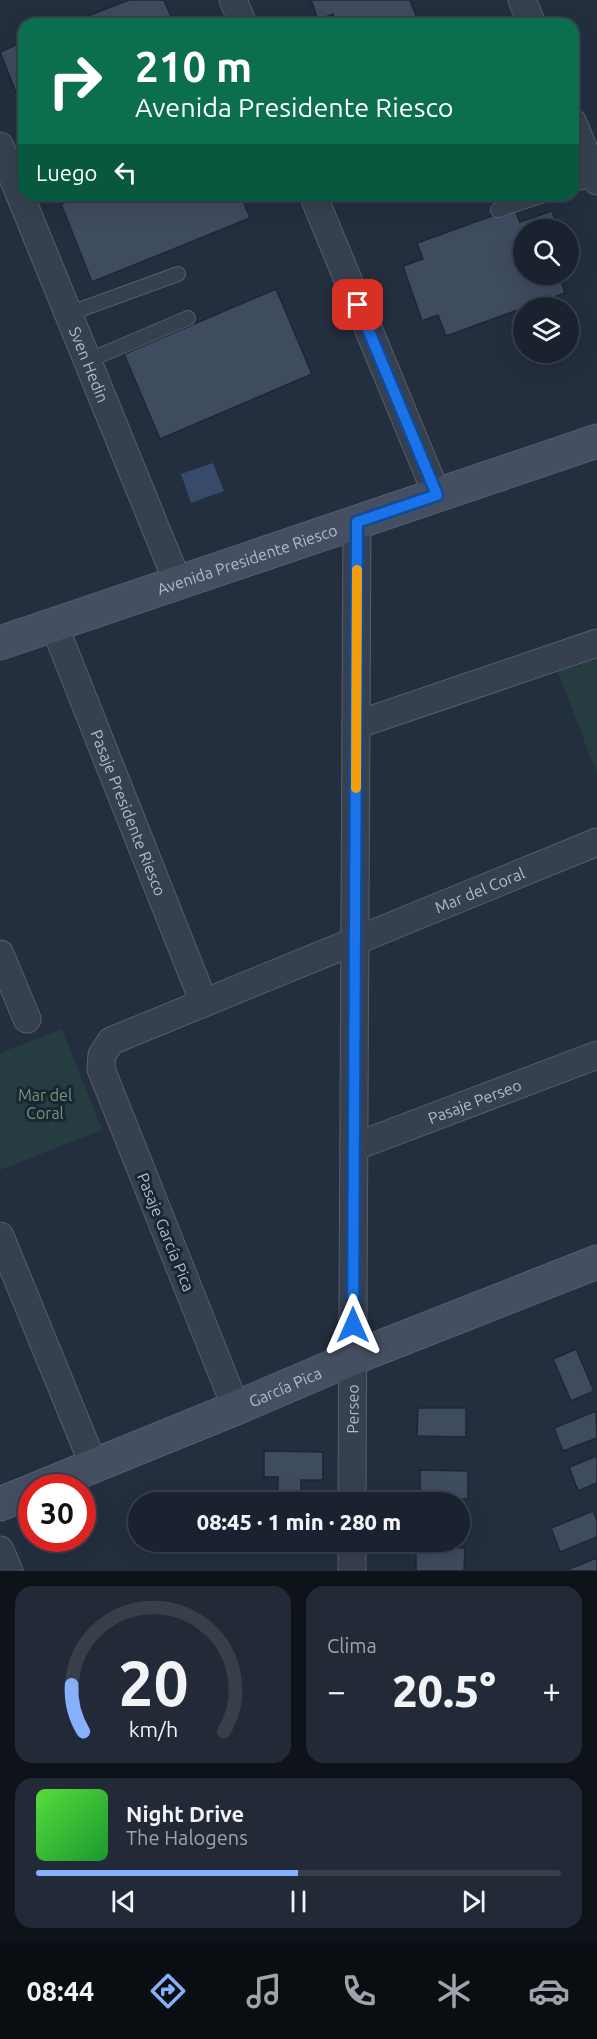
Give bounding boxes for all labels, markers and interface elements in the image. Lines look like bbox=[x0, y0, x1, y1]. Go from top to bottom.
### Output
icon: right bbox=[36, 42, 114, 120]
text: 210 m bbox=[135, 43, 252, 90]
text: Avenida Presidente Riesco bbox=[135, 92, 454, 122]
icon: left bbox=[109, 156, 142, 189]
text: Luego bbox=[36, 160, 97, 185]
map controls bbox=[513, 219, 579, 363]
button: search bbox=[513, 219, 579, 285]
pin bbox=[332, 279, 383, 330]
icon: arrive bbox=[341, 288, 374, 321]
button: layers bbox=[513, 297, 579, 363]
street label: Sven Hedin bbox=[66, 324, 112, 405]
street label: Avenida Presidente Riesco bbox=[155, 521, 340, 598]
street label: Pasaje Presidente Riesco bbox=[87, 727, 170, 898]
street label: Mar del Coral bbox=[432, 864, 527, 916]
street label: Pasaje Perseo bbox=[425, 1075, 524, 1127]
park label: Mar del Coral bbox=[18, 1086, 72, 1122]
street label: Pasaje García Pica bbox=[134, 1170, 198, 1294]
position arrow bbox=[321, 1293, 385, 1357]
street label: García Pica bbox=[246, 1364, 324, 1410]
street label: Perseo bbox=[343, 1384, 362, 1434]
speed limit sign: 30 bbox=[18, 1474, 96, 1552]
text: 08:45 · 1 min · 280 m bbox=[197, 1509, 401, 1534]
text: Clima bbox=[327, 1634, 377, 1657]
text: 20 bbox=[118, 1648, 188, 1718]
text: 20.5° bbox=[392, 1665, 496, 1716]
text: − bbox=[327, 1672, 346, 1709]
text: + bbox=[542, 1672, 561, 1709]
text: km/h bbox=[128, 1717, 178, 1741]
text: Night Drive bbox=[126, 1801, 244, 1826]
text: The Halogens bbox=[126, 1826, 248, 1849]
icon: previous bbox=[107, 1885, 140, 1918]
icon: pause bbox=[282, 1885, 315, 1918]
icon: next bbox=[457, 1885, 490, 1918]
icon: directions bbox=[147, 1970, 189, 2012]
icon: music bbox=[243, 1970, 285, 2012]
icon: phone bbox=[338, 1970, 380, 2012]
icon: climate bbox=[433, 1970, 475, 2012]
icon: car bbox=[528, 1970, 570, 2012]
text: 08:44 bbox=[27, 1976, 94, 2006]

